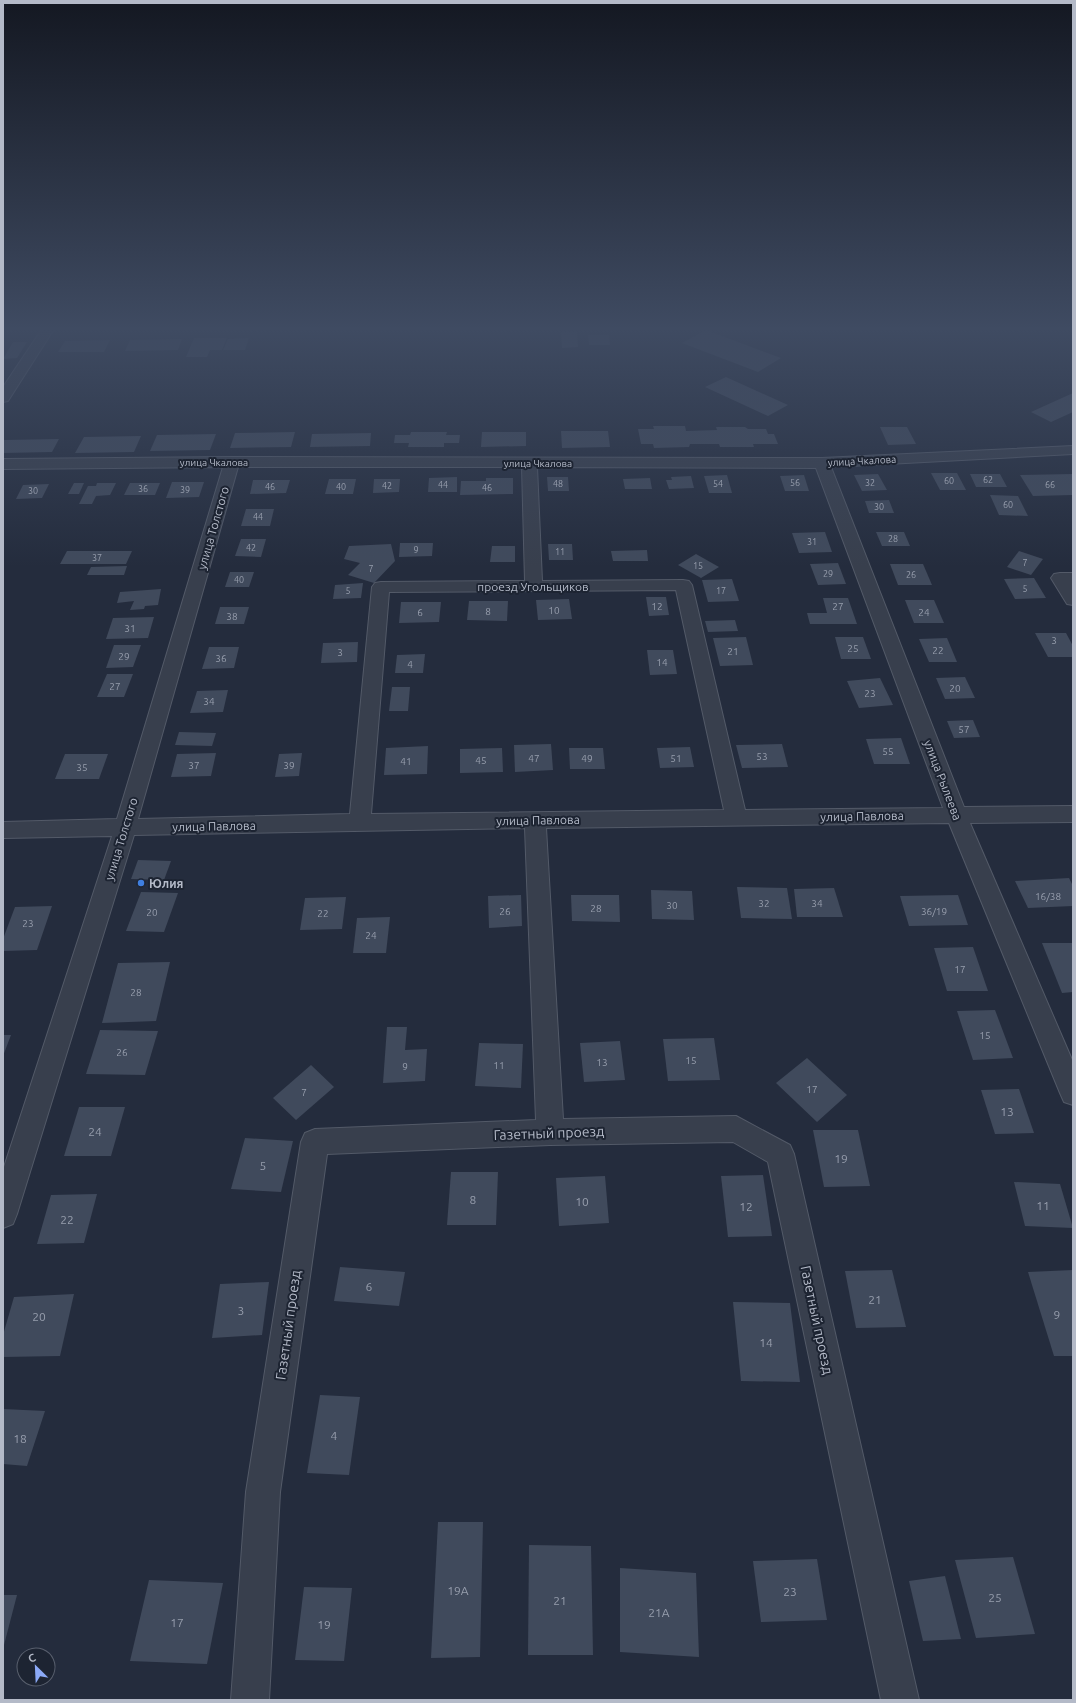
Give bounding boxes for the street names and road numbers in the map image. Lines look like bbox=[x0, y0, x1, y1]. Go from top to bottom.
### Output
street label: улица Чкалова bbox=[828, 454, 896, 468]
street label: улица Чкалова bbox=[180, 457, 248, 468]
street label: улица Чкалова bbox=[504, 458, 572, 469]
street label: улица Толстого bbox=[195, 485, 231, 571]
street label: проезд Угольщиков bbox=[477, 580, 589, 593]
street label: улица Рылеева bbox=[922, 738, 964, 822]
street label: улица Толстого bbox=[102, 796, 140, 882]
street label: улица Павлова bbox=[820, 809, 904, 823]
street label: улица Павлова bbox=[496, 813, 580, 827]
street label: улица Павлова bbox=[172, 819, 256, 833]
street label: Газетный проезд bbox=[493, 1123, 605, 1143]
street label: Газетный проезд bbox=[798, 1264, 836, 1376]
street label: Газетный проезд bbox=[272, 1269, 304, 1381]

